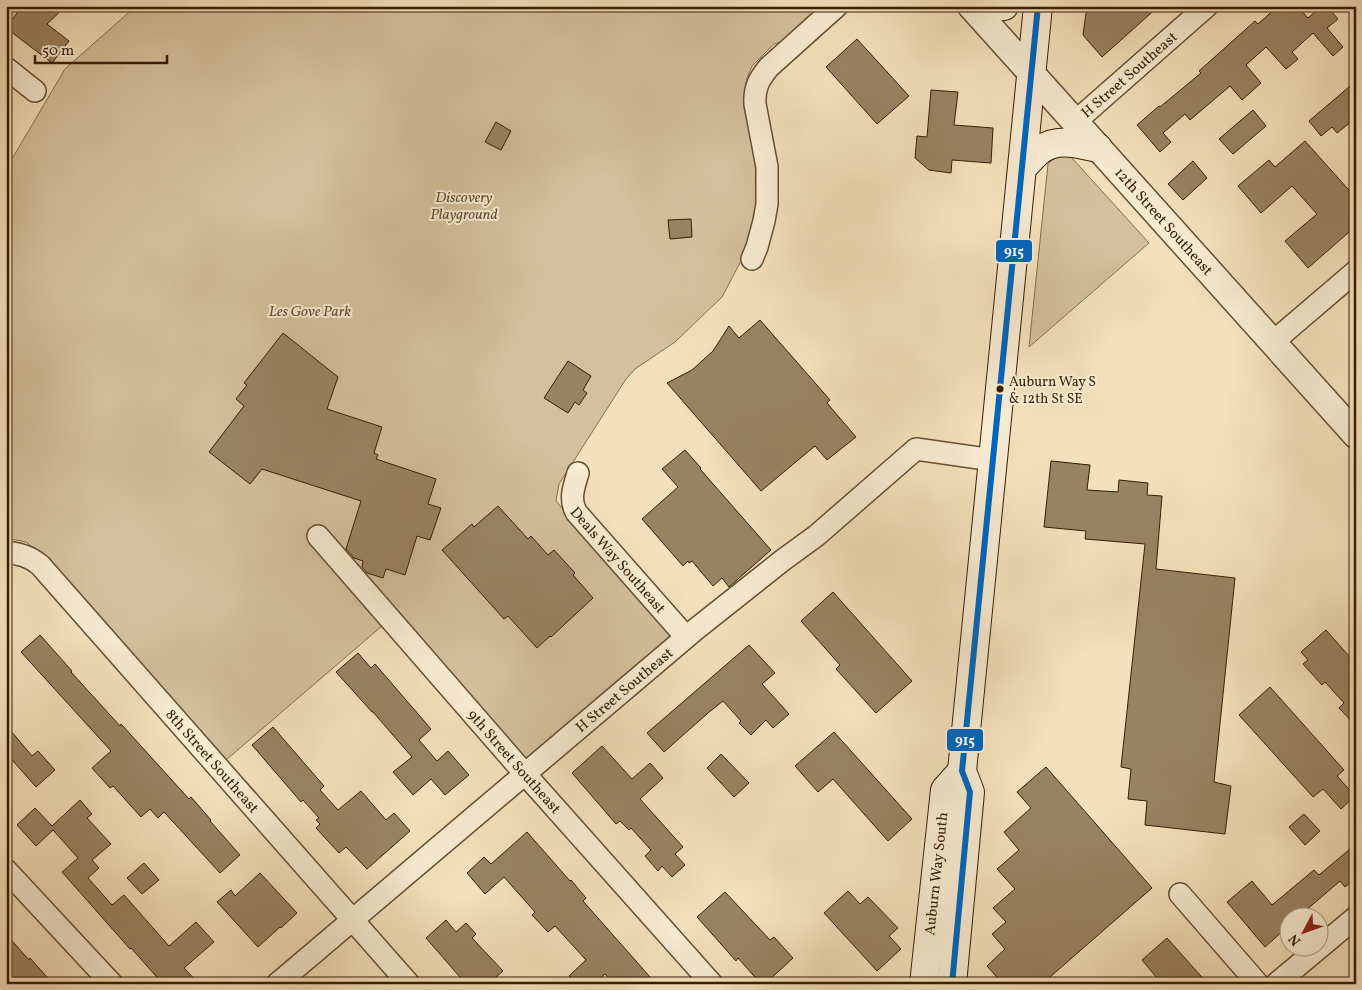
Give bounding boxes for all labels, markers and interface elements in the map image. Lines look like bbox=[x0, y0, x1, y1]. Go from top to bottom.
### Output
street label: H Street Southeast bbox=[1077, 27, 1183, 124]
scale bar bbox=[35, 32, 168, 64]
text: 50 m bbox=[42, 41, 74, 62]
street label: 12th Street Southeast bbox=[1109, 163, 1217, 281]
park label: Discovery Playground bbox=[430, 188, 498, 226]
line badge: 915 bbox=[995, 239, 1033, 263]
text: 915 bbox=[1004, 243, 1024, 262]
park label: Les Gove Park bbox=[269, 302, 351, 323]
place label: Auburn Way S & 12th St SE bbox=[1009, 373, 1096, 409]
marker: Auburn Way S & 12th St SE bbox=[995, 384, 1005, 394]
street label: Deals Way Southeast bbox=[564, 503, 670, 619]
street label: H Street Southeast bbox=[572, 644, 678, 738]
street label: 8th Street Southeast bbox=[160, 705, 263, 819]
street label: 9th Street Southeast bbox=[462, 706, 565, 819]
line badge: 915 bbox=[946, 728, 984, 752]
text: 915 bbox=[955, 732, 975, 751]
street label: Auburn Way South bbox=[920, 811, 955, 937]
north arrow bbox=[1280, 908, 1330, 958]
text: N bbox=[1285, 929, 1306, 950]

